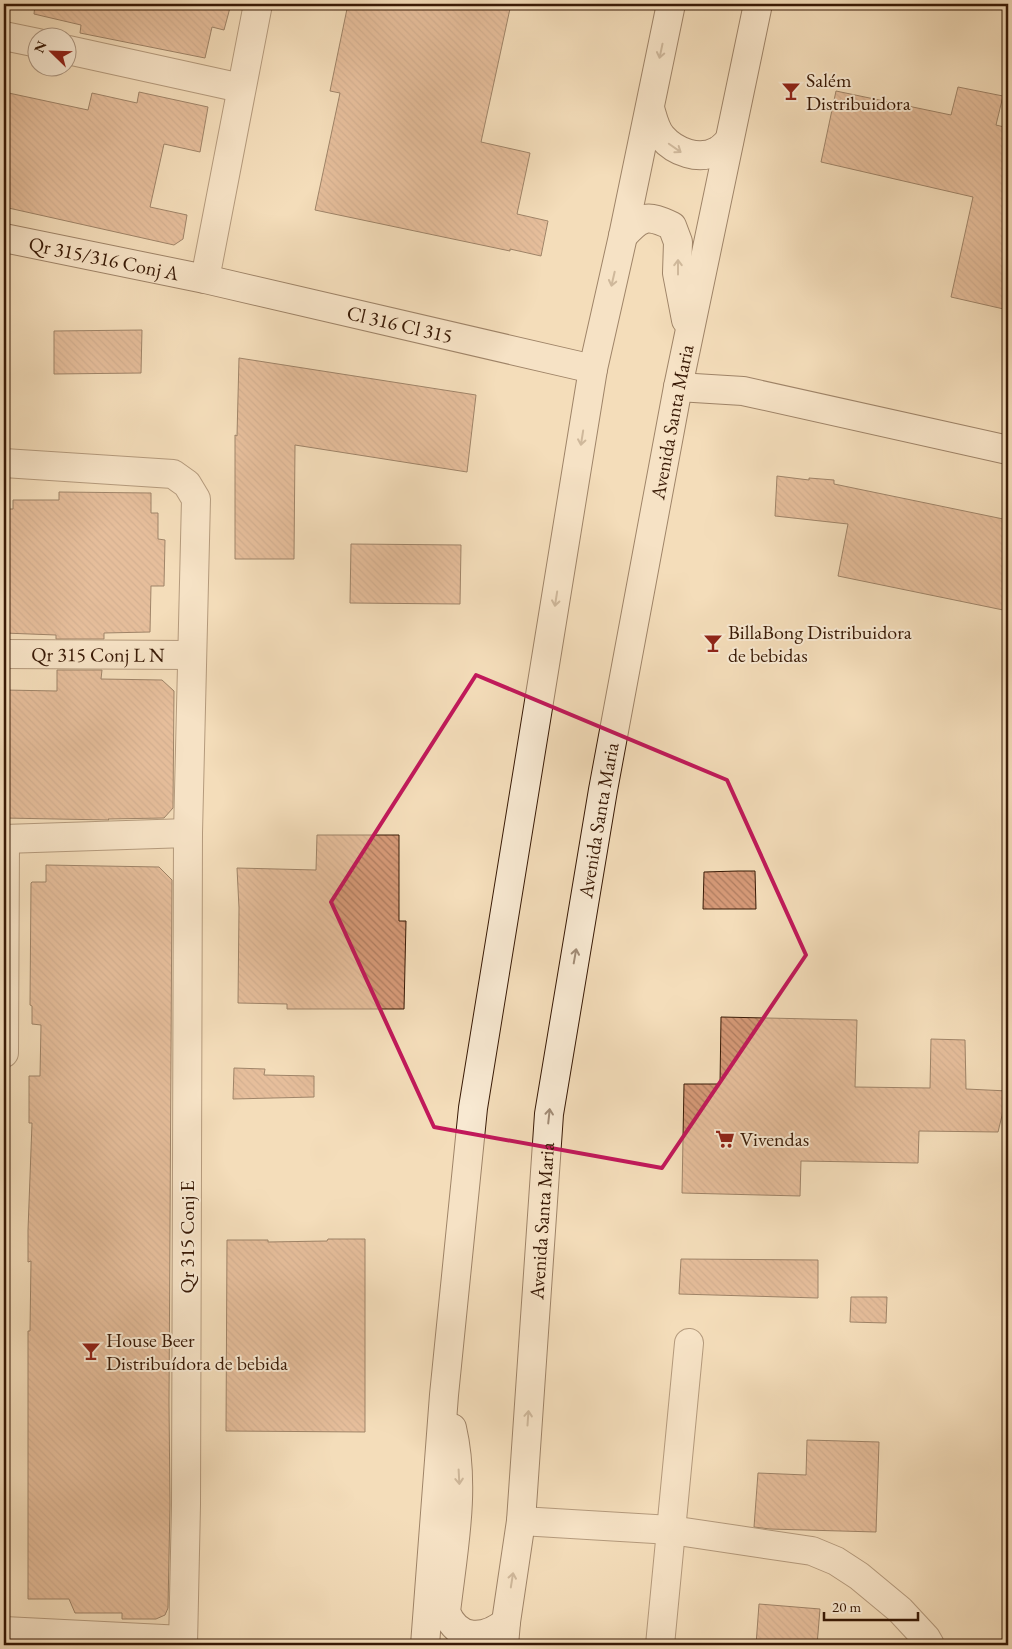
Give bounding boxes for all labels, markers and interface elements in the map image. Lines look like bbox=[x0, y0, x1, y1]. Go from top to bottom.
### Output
north arrow bbox=[28, 28, 78, 78]
text: N bbox=[30, 38, 51, 56]
one-way arrow bbox=[656, 43, 666, 59]
place label: Salém Distribuidora bbox=[806, 67, 911, 116]
bar icon: Salém Distribuidora bbox=[780, 80, 802, 102]
one-way arrow bbox=[668, 143, 682, 153]
street label: Qr 315/316 Conj A bbox=[27, 230, 181, 286]
one-way arrow bbox=[673, 259, 683, 275]
one-way arrow bbox=[608, 270, 617, 286]
street label: Cl 316 Cl 315 bbox=[344, 299, 455, 349]
street label: Avenida Santa Maria bbox=[644, 342, 700, 503]
one-way arrow bbox=[576, 430, 586, 446]
one-way arrow bbox=[550, 590, 560, 606]
place label: BillaBong Distribuidora de bebidas bbox=[728, 619, 912, 668]
bar icon: BillaBong Distribuidora de bebidas bbox=[702, 632, 724, 654]
street label: Qr 315 Conj L N bbox=[31, 641, 165, 668]
street label: Avenida Santa Maria bbox=[572, 740, 625, 901]
one-way arrow bbox=[571, 948, 581, 964]
one-way arrow bbox=[544, 1108, 554, 1124]
place label: Vivendas bbox=[740, 1126, 809, 1152]
supermarket icon: Vivendas bbox=[714, 1128, 736, 1150]
street label: Avenida Santa Maria bbox=[523, 1141, 560, 1301]
street label: Qr 315 Conj E bbox=[174, 1180, 200, 1294]
place label: House Beer Distribuídora de bebida bbox=[106, 1327, 288, 1376]
bar icon: House Beer Distribuídora de bebida bbox=[80, 1340, 102, 1362]
one-way arrow bbox=[523, 1410, 532, 1426]
one-way arrow bbox=[454, 1469, 463, 1485]
one-way arrow bbox=[507, 1572, 517, 1588]
scale bar bbox=[824, 1589, 918, 1621]
text: 20 m bbox=[832, 1597, 861, 1616]

